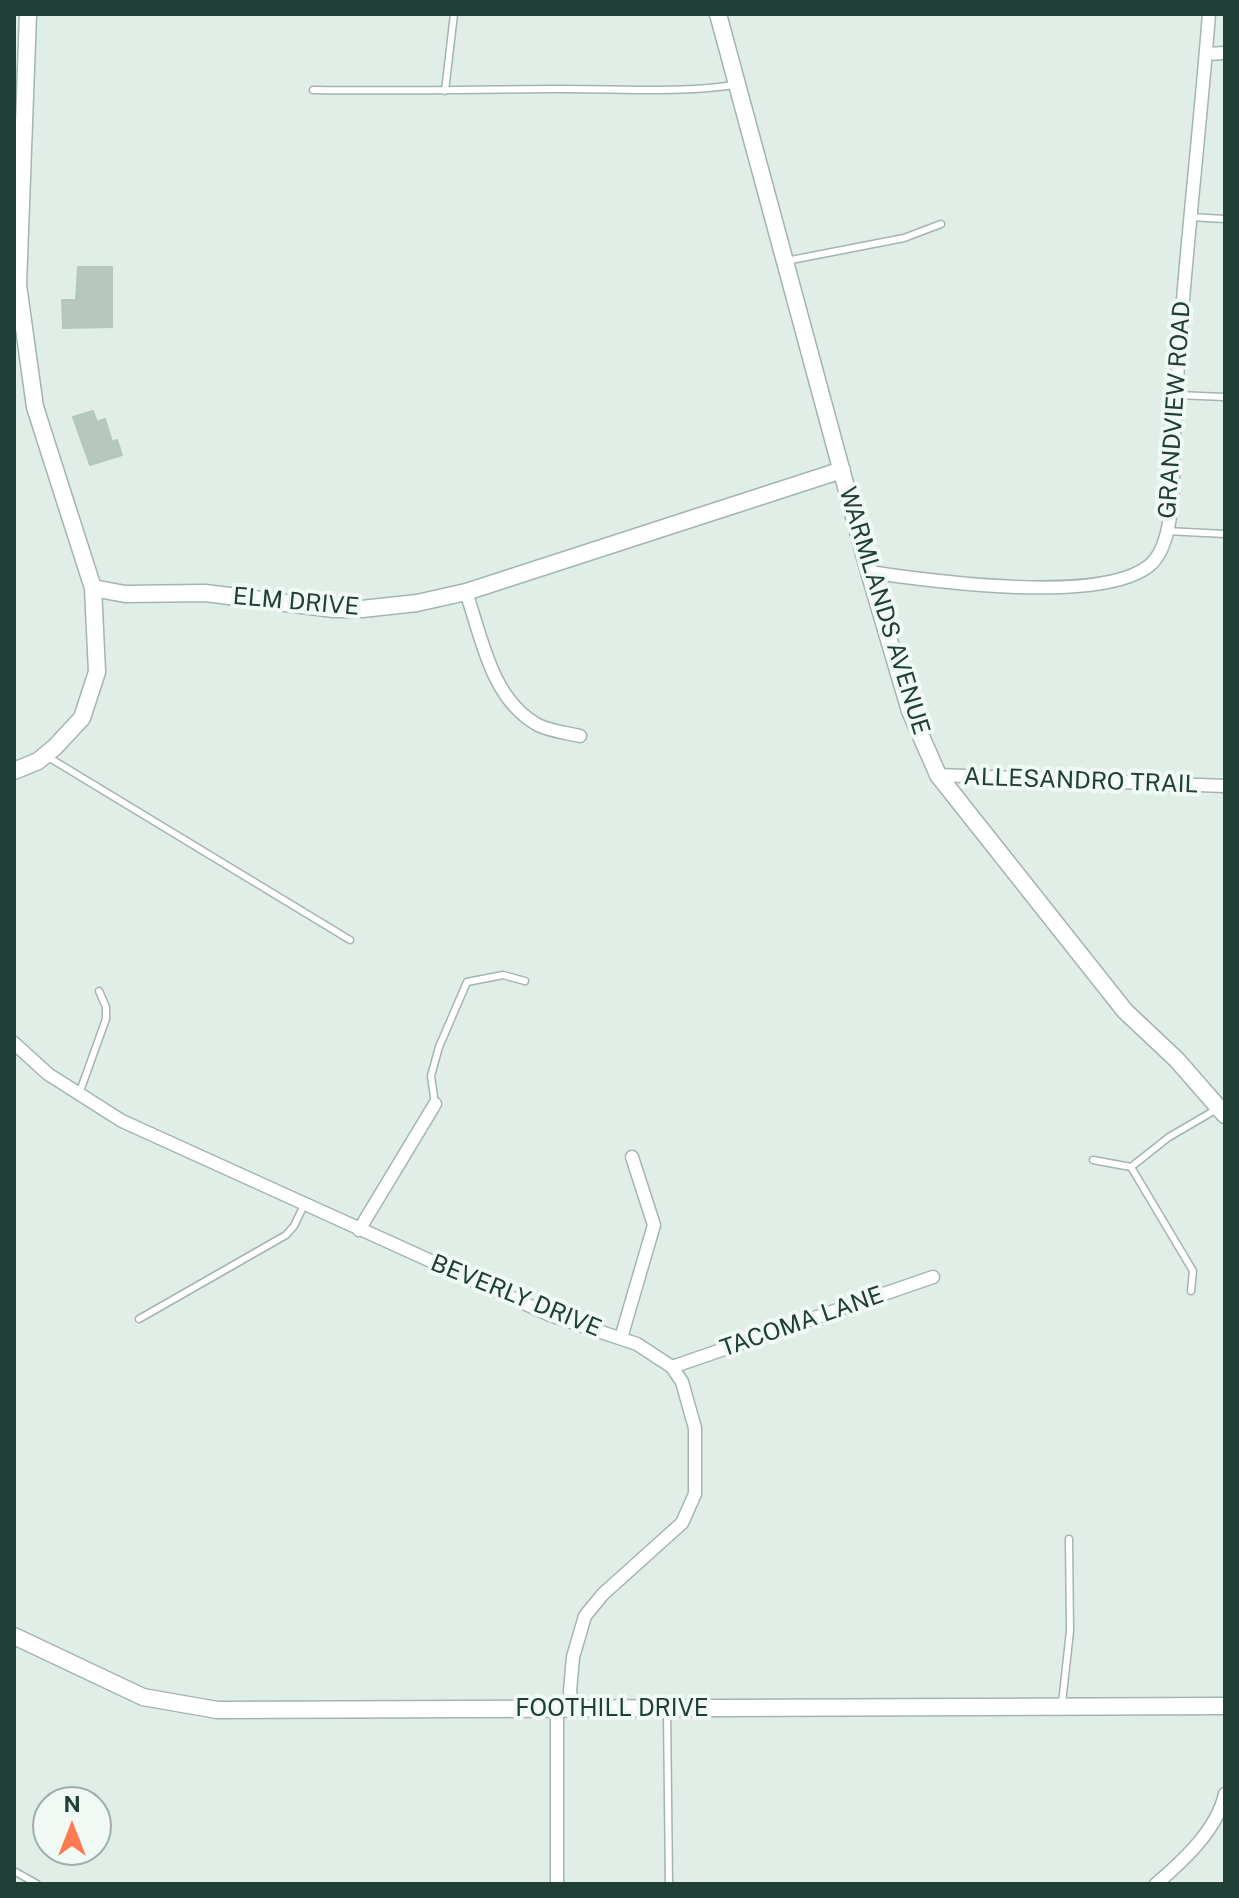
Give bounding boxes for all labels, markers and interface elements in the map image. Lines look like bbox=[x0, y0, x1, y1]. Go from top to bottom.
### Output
street label: GRANDVIEW ROAD bbox=[1153, 300, 1197, 520]
street label: WARMLANDS AVENUE bbox=[833, 484, 935, 738]
street label: ELM DRIVE bbox=[232, 582, 360, 622]
street label: ALLESANDRO TRAIL bbox=[963, 763, 1199, 799]
street label: BEVERLY DRIVE bbox=[426, 1249, 606, 1343]
street label: TACOMA LANE bbox=[717, 1281, 887, 1363]
street label: FOOTHILL DRIVE bbox=[515, 1695, 709, 1723]
north arrow bbox=[32, 1786, 112, 1866]
text: N bbox=[63, 1791, 81, 1817]

